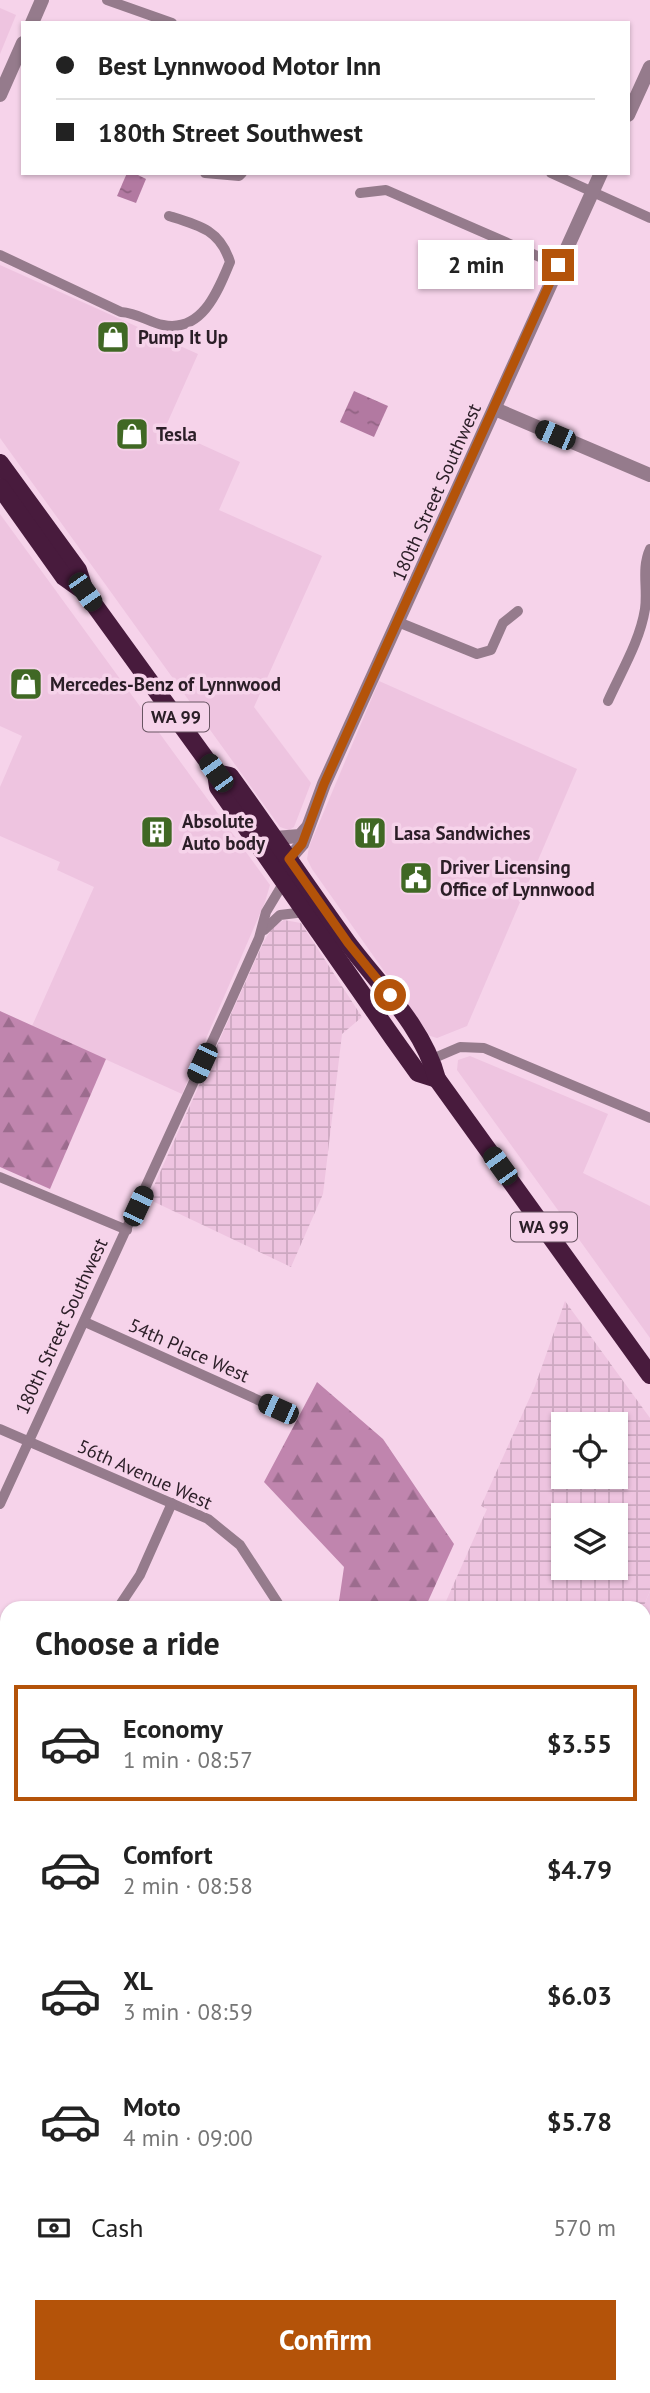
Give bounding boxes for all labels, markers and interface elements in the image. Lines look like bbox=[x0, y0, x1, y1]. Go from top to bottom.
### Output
text: Best Lynnwood Motor Inn bbox=[98, 49, 381, 82]
text: 180th Street Southwest bbox=[98, 116, 363, 149]
callout: 2 min bbox=[418, 240, 534, 290]
route end bbox=[542, 249, 574, 281]
text: 2 min bbox=[448, 250, 504, 279]
shop icon: Pump It Up bbox=[94, 318, 132, 356]
place label: Pump It Up bbox=[138, 325, 228, 349]
street label: 180th Street Southwest bbox=[386, 399, 486, 584]
shop icon: Tesla bbox=[113, 415, 151, 453]
car bbox=[532, 417, 579, 453]
place label: Tesla bbox=[156, 422, 197, 446]
car bbox=[65, 569, 106, 615]
shop icon: Mercedes-Benz of Lynnwood bbox=[7, 665, 45, 703]
place label: Mercedes-Benz of Lynnwood bbox=[50, 672, 281, 696]
road number: WA 99 bbox=[143, 702, 209, 732]
car bbox=[196, 750, 237, 796]
place label: Absolute Auto body bbox=[182, 809, 266, 855]
building icon: Absolute Auto body bbox=[138, 813, 176, 851]
restaurant icon: Lasa Sandwiches bbox=[351, 814, 389, 852]
place label: Lasa Sandwiches bbox=[394, 821, 531, 845]
place label: Driver Licensing Office of Lynnwood bbox=[440, 855, 595, 901]
public building icon: Driver Licensing Office of Lynnwood bbox=[397, 859, 435, 897]
route start bbox=[374, 979, 406, 1011]
car bbox=[184, 1040, 221, 1086]
car bbox=[480, 1143, 521, 1189]
car bbox=[120, 1183, 157, 1229]
road number: WA 99 bbox=[511, 1212, 577, 1242]
street label: 180th Street Southwest bbox=[10, 1234, 113, 1418]
street label: 54th Place West bbox=[125, 1313, 254, 1388]
car bbox=[255, 1391, 302, 1427]
map controls bbox=[551, 1412, 628, 1580]
button: locate bbox=[551, 1412, 628, 1489]
street label: 56th Avenue West bbox=[74, 1434, 217, 1515]
button: layers bbox=[551, 1503, 628, 1580]
text: Choose a ride bbox=[35, 1622, 220, 1664]
icon: car bbox=[39, 1712, 102, 1775]
text: Economy bbox=[123, 1712, 223, 1745]
text: $3.55 bbox=[547, 1727, 612, 1760]
text: 1 min · 08:57 bbox=[123, 1745, 253, 1774]
icon: car bbox=[39, 1838, 102, 1901]
text: Comfort bbox=[123, 1838, 213, 1871]
text: $4.79 bbox=[547, 1853, 612, 1886]
text: 2 min · 08:58 bbox=[123, 1871, 253, 1900]
icon: car bbox=[39, 1964, 102, 2027]
text: XL bbox=[123, 1964, 153, 1997]
text: $6.03 bbox=[547, 1979, 612, 2012]
text: 3 min · 08:59 bbox=[123, 1997, 253, 2026]
icon: car bbox=[39, 2090, 102, 2153]
text: Moto bbox=[123, 2090, 181, 2123]
text: $5.78 bbox=[547, 2105, 612, 2138]
text: 4 min · 09:00 bbox=[123, 2123, 253, 2152]
icon: cash bbox=[35, 2209, 73, 2247]
text: Cash bbox=[91, 2211, 143, 2244]
text: 570 m bbox=[554, 2213, 616, 2242]
button: Confirm bbox=[35, 2300, 616, 2380]

